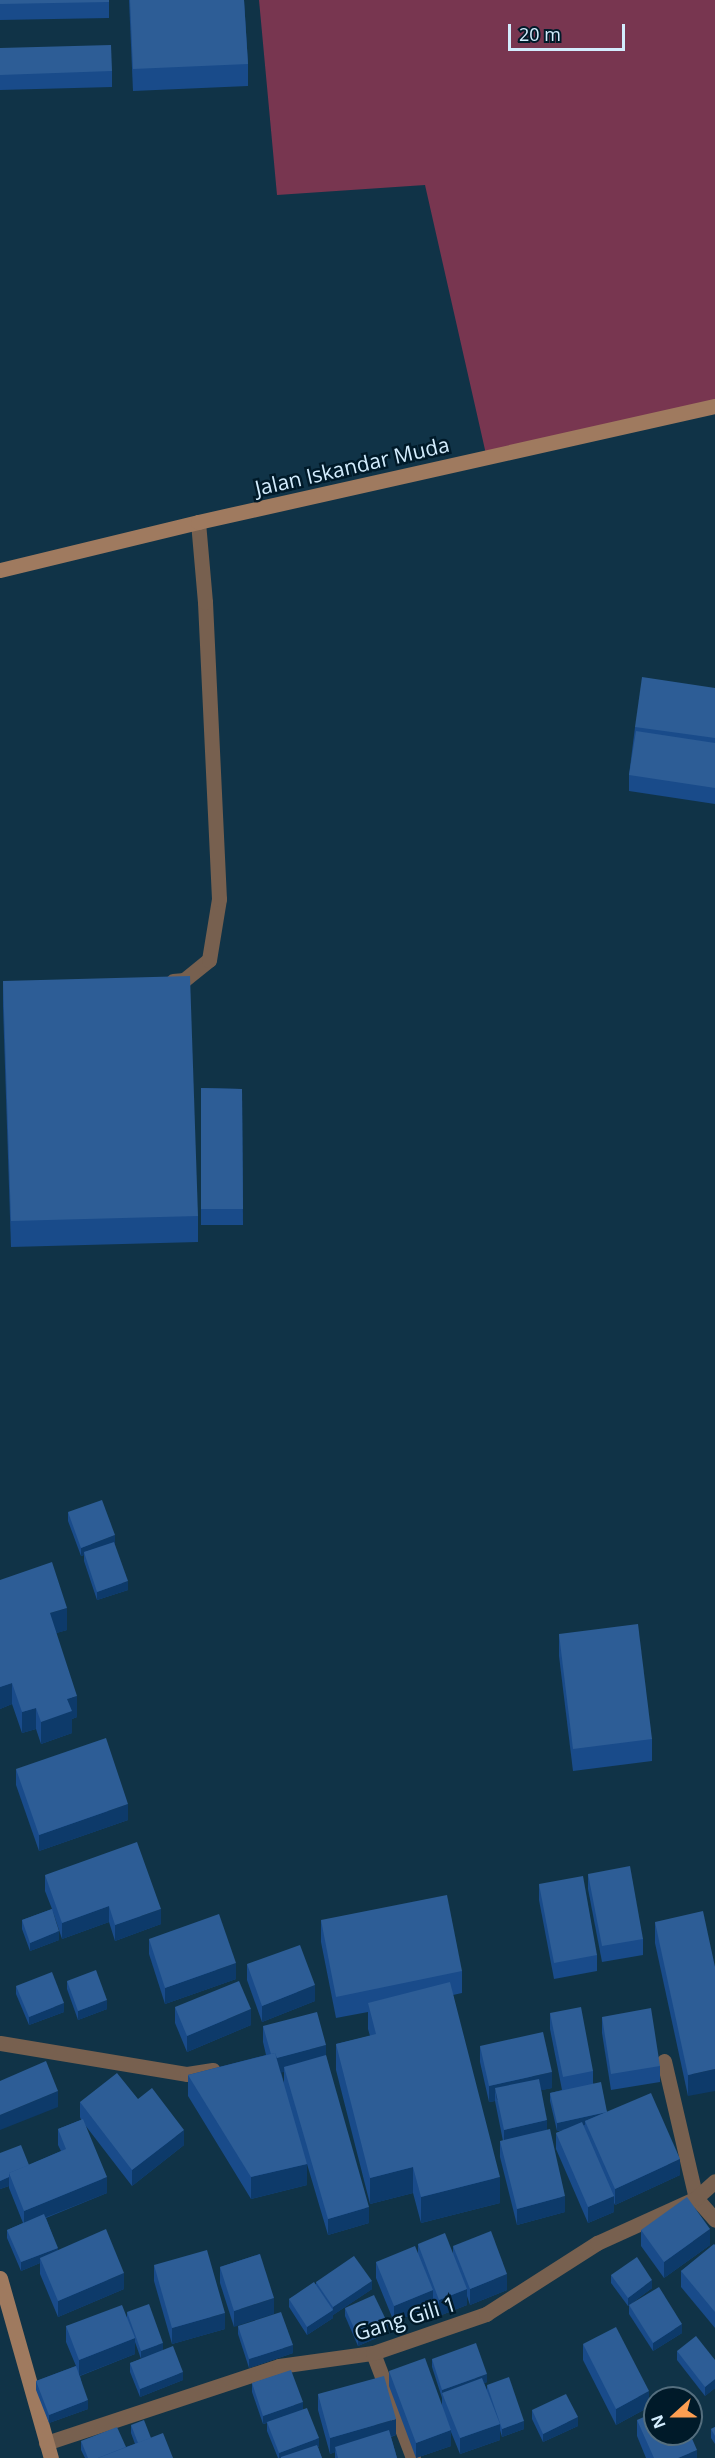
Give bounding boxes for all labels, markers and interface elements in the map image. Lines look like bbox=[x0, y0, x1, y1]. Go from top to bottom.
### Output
scale bar bbox=[511, 12, 628, 50]
text: 20 m bbox=[519, 22, 561, 46]
street label: Jalan Iskandar Muda bbox=[252, 431, 452, 501]
street label: Gang Gili 1 bbox=[351, 2291, 459, 2345]
north arrow bbox=[643, 2386, 703, 2446]
text: N bbox=[645, 2412, 671, 2432]

